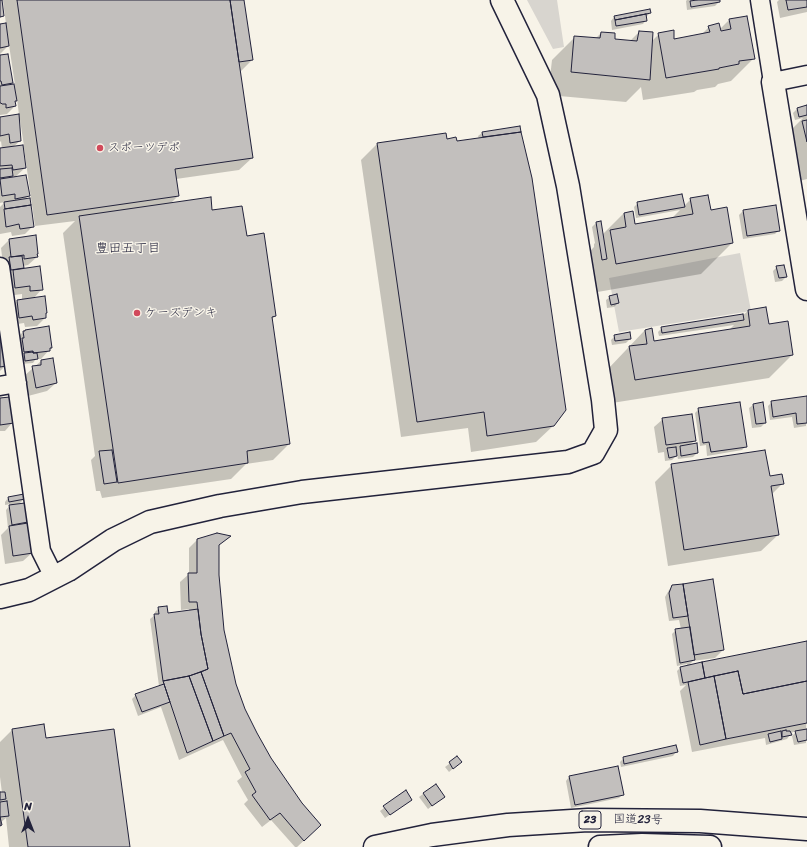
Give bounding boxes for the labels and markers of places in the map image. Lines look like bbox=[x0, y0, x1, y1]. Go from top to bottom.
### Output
place label: スポーツデポ bbox=[108, 141, 180, 155]
marker: スポーツデポ bbox=[95, 143, 105, 153]
place label: ケーズデンキ bbox=[145, 306, 217, 320]
marker: ケーズデンキ bbox=[132, 308, 142, 318]

